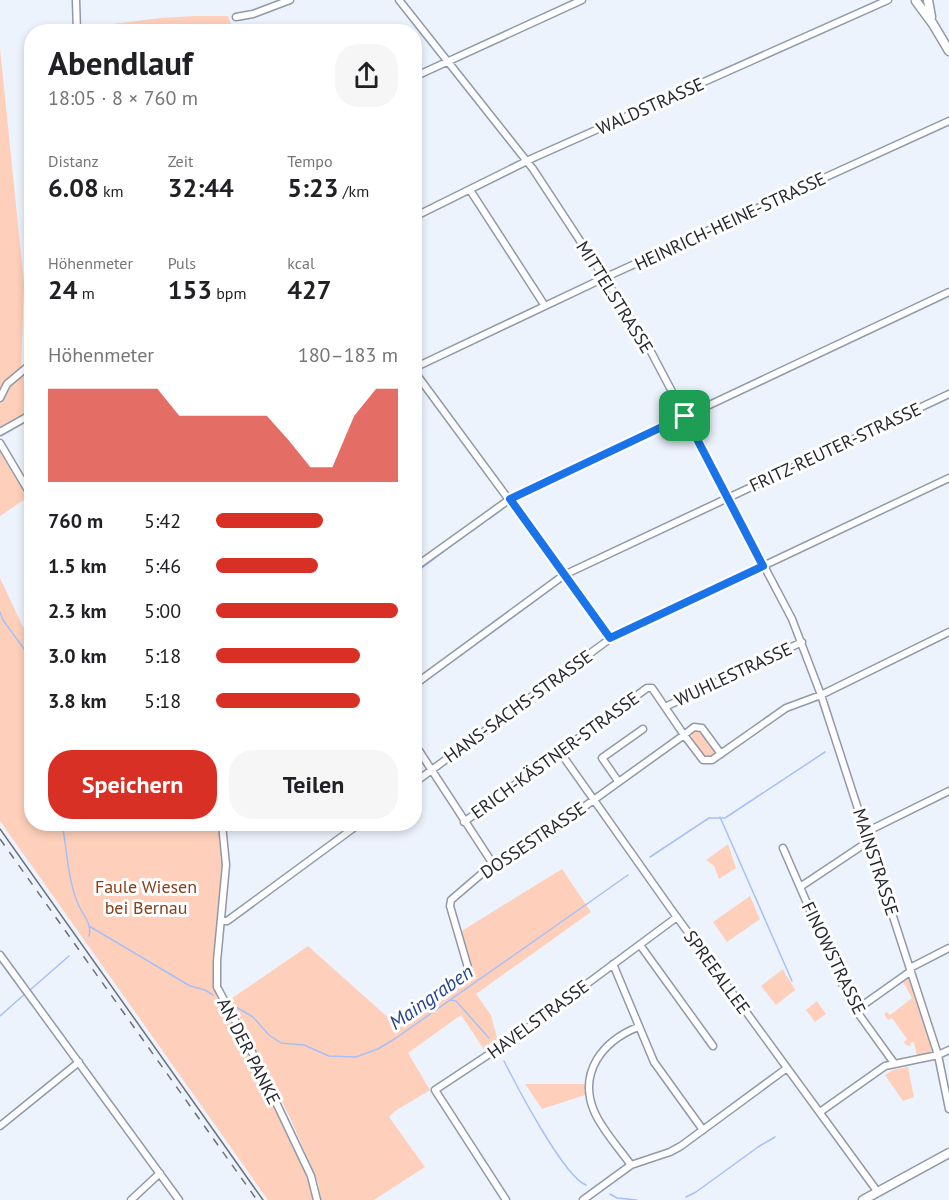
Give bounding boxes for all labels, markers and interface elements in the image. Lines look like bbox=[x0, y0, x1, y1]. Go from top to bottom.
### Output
text: Abendlauf bbox=[48, 41, 193, 84]
button: share bbox=[335, 44, 398, 107]
street label: WALDSTRASSE bbox=[593, 72, 707, 140]
text: 18:05 · 8 × 760 m bbox=[48, 85, 198, 111]
text: Distanz bbox=[48, 151, 99, 171]
text: Zeit bbox=[168, 151, 193, 171]
text: Tempo bbox=[287, 151, 333, 171]
street label: HEINRICH-HEINE-STRASSE bbox=[631, 167, 829, 275]
text: 6.08 bbox=[48, 171, 99, 204]
text: 32:44 bbox=[168, 171, 234, 204]
text: 5:23 bbox=[287, 171, 339, 204]
text: km bbox=[99, 181, 124, 201]
text: /km bbox=[339, 181, 369, 201]
street label: MITTELSTRASSE bbox=[571, 237, 659, 357]
text: Höhenmeter bbox=[48, 253, 133, 273]
text: Puls bbox=[168, 253, 196, 273]
text: kcal bbox=[287, 253, 315, 273]
text: 24 bbox=[48, 273, 77, 306]
text: 153 bbox=[168, 273, 212, 306]
text: 427 bbox=[287, 273, 332, 306]
text: m bbox=[77, 283, 95, 303]
text: bpm bbox=[212, 283, 246, 303]
text: Höhenmeter bbox=[48, 342, 154, 368]
text: 180–183 m bbox=[298, 342, 398, 368]
pin bbox=[659, 390, 710, 441]
street label: FRITZ-REUTER-STRASSE bbox=[746, 397, 924, 497]
icon: arrive bbox=[668, 399, 701, 432]
text: 760 m bbox=[48, 508, 103, 534]
text: 5:42 bbox=[144, 508, 181, 534]
text: 1.5 km bbox=[48, 553, 107, 579]
text: 5:46 bbox=[144, 553, 181, 579]
text: 2.3 km bbox=[48, 598, 107, 624]
text: 5:00 bbox=[144, 598, 181, 624]
street label: WUHLESTRASSE bbox=[671, 637, 795, 711]
text: 3.0 km bbox=[48, 643, 107, 669]
text: 5:18 bbox=[144, 643, 181, 669]
street label: HANS-SACHS-STRASSE bbox=[439, 644, 597, 768]
street label: ERICH-KÄSTNER-STRASSE bbox=[466, 686, 644, 824]
text: 3.8 km bbox=[48, 688, 107, 714]
text: 5:18 bbox=[144, 688, 181, 714]
button: Speichern bbox=[48, 750, 217, 819]
button: Teilen bbox=[229, 750, 398, 819]
street label: DOSSESTRASSE bbox=[476, 796, 590, 884]
street label: MAINSTRASSE bbox=[848, 806, 904, 918]
park label: Faule Wiesen bei Bernau bbox=[95, 875, 197, 919]
street label: FINOWSTRASSE bbox=[797, 898, 871, 1018]
street label: SPREEALLEE bbox=[679, 926, 755, 1018]
water label: Maingraben bbox=[384, 959, 478, 1035]
street label: HAVELSTRASSE bbox=[483, 974, 593, 1064]
street label: AN DER PANKE bbox=[212, 994, 286, 1108]

